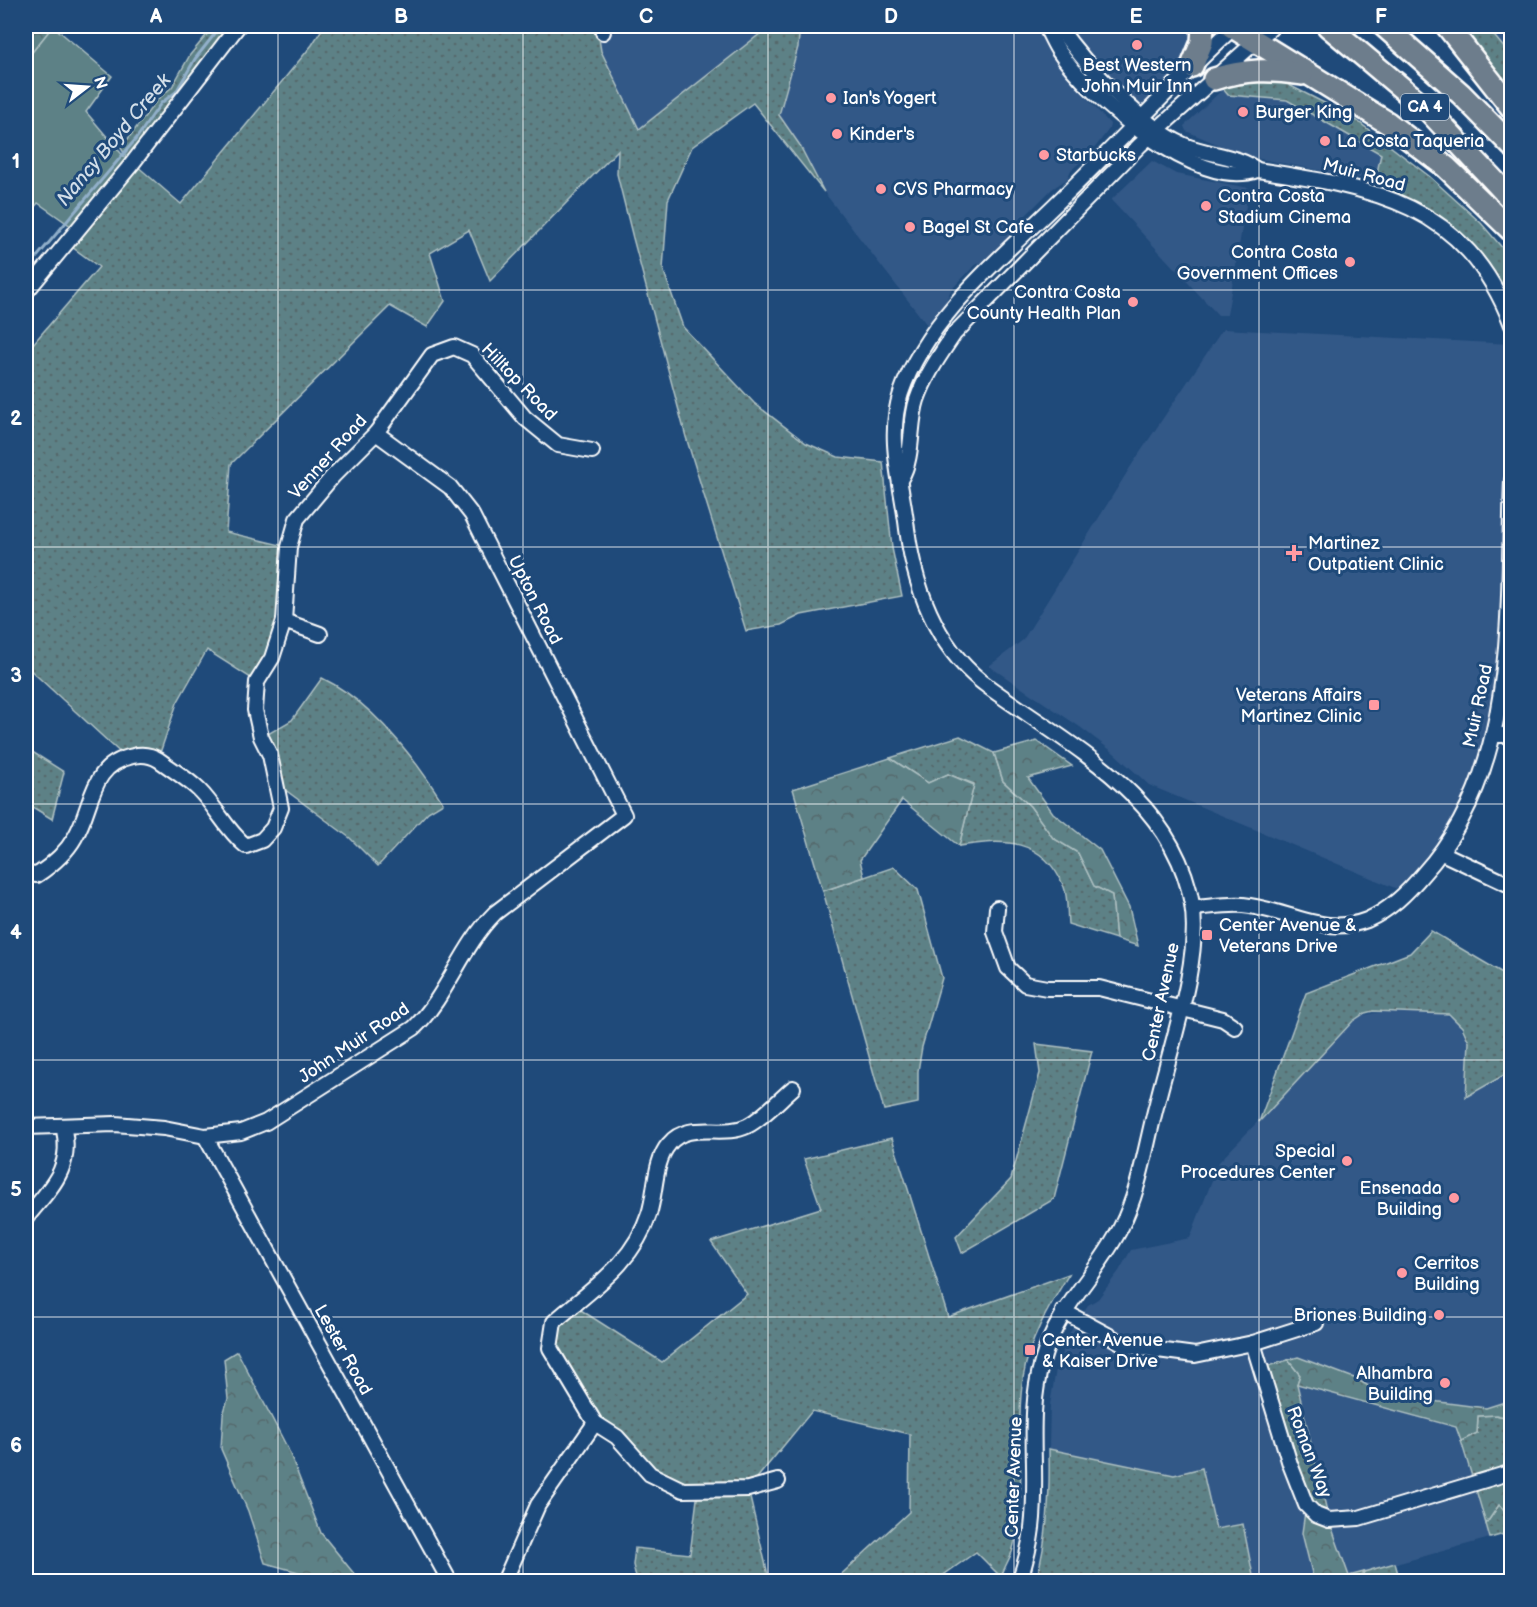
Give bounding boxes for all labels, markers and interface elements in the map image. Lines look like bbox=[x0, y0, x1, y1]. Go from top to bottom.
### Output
text: A bbox=[149, 5, 163, 29]
text: B bbox=[394, 5, 408, 29]
text: C bbox=[639, 5, 653, 29]
text: D bbox=[884, 5, 898, 29]
text: E bbox=[1130, 5, 1143, 29]
text: F bbox=[1375, 5, 1387, 29]
marker: Best Western John Muir Inn bbox=[1130, 38, 1144, 52]
place label: Best Western John Muir Inn bbox=[1081, 55, 1193, 97]
north arrow bbox=[57, 57, 117, 117]
water label: Nancy Boyd Creek bbox=[51, 68, 177, 212]
place label: Ian's Yogert bbox=[843, 88, 937, 109]
marker: Ian's Yogert bbox=[824, 91, 838, 105]
road number: CA 4 bbox=[1401, 94, 1449, 120]
place label: Burger King bbox=[1255, 102, 1352, 123]
marker: Burger King bbox=[1236, 105, 1250, 119]
place label: Kinder's bbox=[849, 124, 915, 145]
marker: Kinder's bbox=[830, 127, 844, 141]
place label: La Costa Taqueria bbox=[1337, 131, 1485, 152]
marker: La Costa Taqueria bbox=[1318, 134, 1332, 148]
place label: Starbucks bbox=[1056, 145, 1136, 166]
marker: Starbucks bbox=[1037, 148, 1051, 162]
text: 1 bbox=[12, 150, 20, 174]
street label: Muir Road bbox=[1320, 154, 1408, 196]
place label: CVS Pharmacy bbox=[893, 179, 1014, 200]
marker: CVS Pharmacy bbox=[874, 182, 888, 196]
place label: Contra Costa Stadium Cinema bbox=[1218, 186, 1351, 228]
marker: Contra Costa Stadium Cinema bbox=[1199, 199, 1213, 213]
place label: Bagel St Cafe bbox=[922, 217, 1034, 238]
marker: Bagel St Cafe bbox=[903, 220, 917, 234]
place label: Contra Costa Government Offices bbox=[1177, 242, 1338, 284]
marker: Contra Costa Government Offices bbox=[1343, 255, 1357, 269]
place label: Contra Costa County Health Plan bbox=[967, 282, 1121, 324]
marker: Contra Costa County Health Plan bbox=[1126, 295, 1140, 309]
street label: Hilltop Road bbox=[477, 339, 561, 425]
text: 2 bbox=[10, 407, 22, 431]
street label: Venner Road bbox=[285, 410, 371, 504]
place label: Martinez Outpatient Clinic bbox=[1308, 533, 1444, 575]
marker: Martinez Outpatient Clinic bbox=[1285, 544, 1303, 562]
street label: Upton Road bbox=[504, 552, 566, 648]
street label: Muir Road bbox=[1459, 662, 1497, 750]
text: 3 bbox=[10, 664, 22, 688]
place label: Veterans Affairs Martinez Clinic bbox=[1236, 685, 1362, 727]
marker: Veterans Affairs Martinez Clinic bbox=[1367, 698, 1381, 712]
place label: Center Avenue & Veterans Drive bbox=[1219, 915, 1357, 957]
text: 4 bbox=[10, 921, 22, 945]
marker: Center Avenue & Veterans Drive bbox=[1200, 928, 1214, 942]
street label: Center Avenue bbox=[1138, 940, 1184, 1063]
street label: John Muir Road bbox=[295, 998, 413, 1088]
place label: Special Procedures Center bbox=[1180, 1141, 1335, 1183]
marker: Special Procedures Center bbox=[1340, 1154, 1354, 1168]
text: 5 bbox=[10, 1178, 22, 1202]
place label: Ensenada Building bbox=[1360, 1178, 1442, 1220]
marker: Ensenada Building bbox=[1447, 1191, 1461, 1205]
place label: Cerritos Building bbox=[1414, 1253, 1480, 1295]
marker: Cerritos Building bbox=[1395, 1266, 1409, 1280]
street label: Lester Road bbox=[310, 1301, 376, 1399]
place label: Briones Building bbox=[1294, 1305, 1427, 1326]
marker: Briones Building bbox=[1432, 1308, 1446, 1322]
place label: Center Avenue & Kaiser Drive bbox=[1042, 1330, 1163, 1372]
marker: Center Avenue & Kaiser Drive bbox=[1023, 1343, 1037, 1357]
place label: Alhambra Building bbox=[1356, 1363, 1433, 1405]
marker: Alhambra Building bbox=[1438, 1376, 1452, 1390]
street label: Roman Way bbox=[1282, 1403, 1336, 1501]
street label: Center Avenue bbox=[1001, 1416, 1027, 1538]
text: 6 bbox=[10, 1434, 22, 1458]

